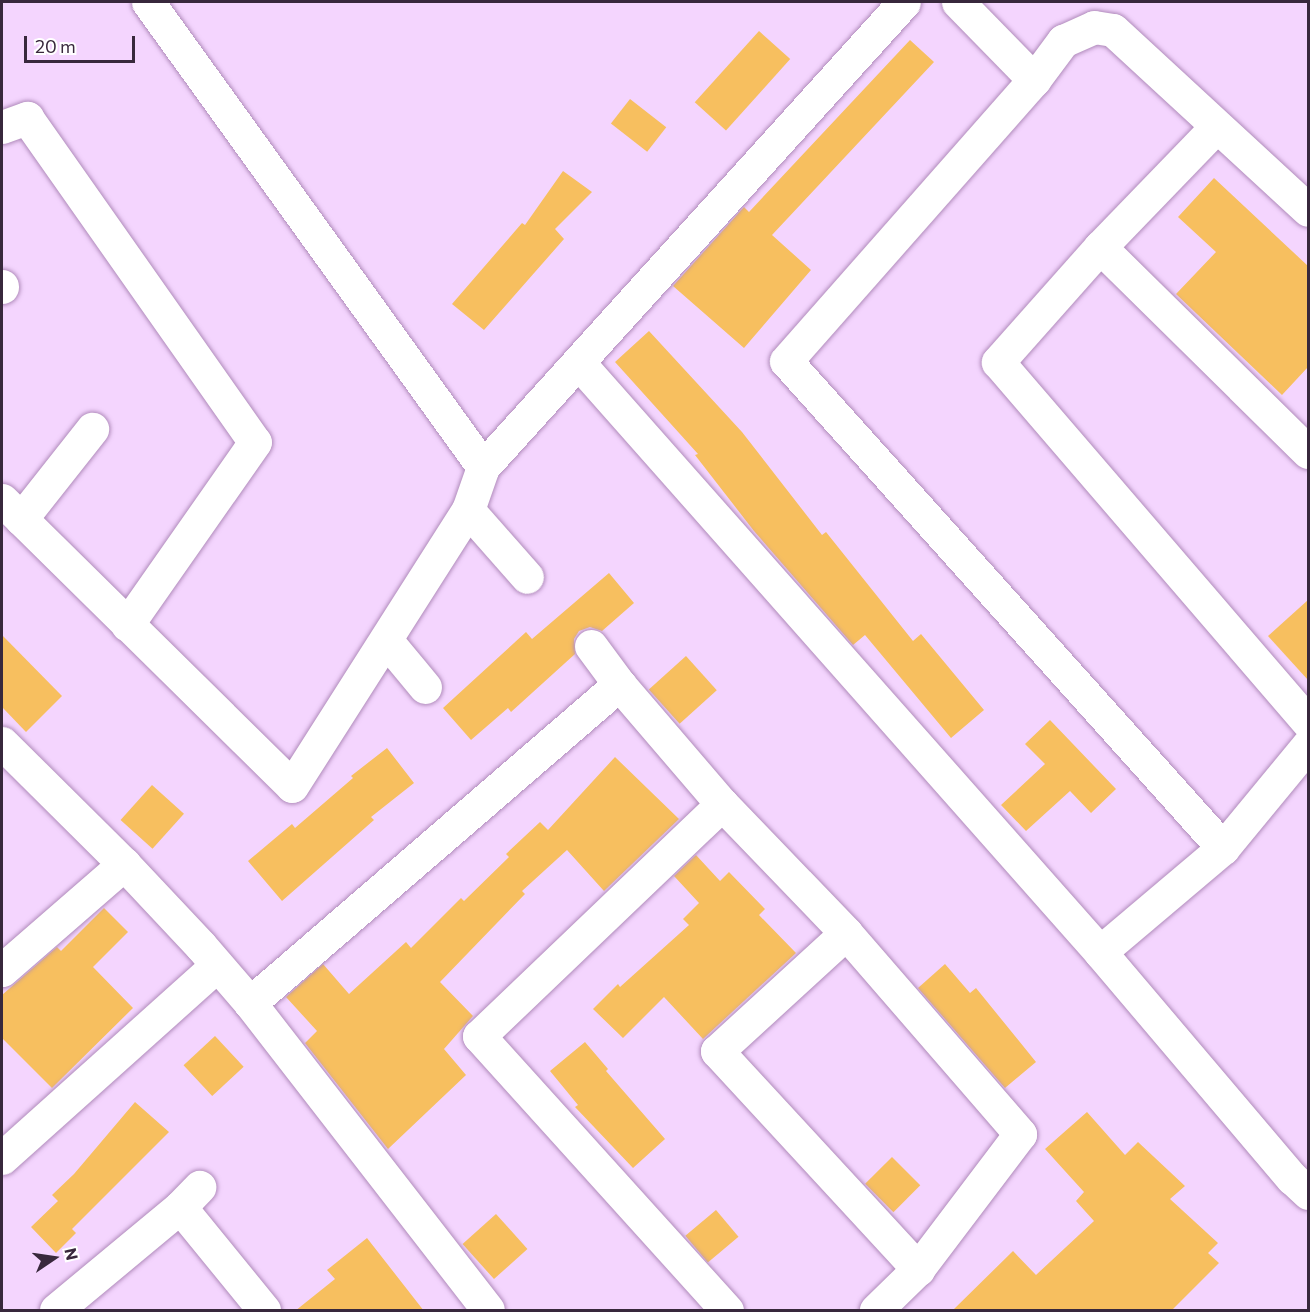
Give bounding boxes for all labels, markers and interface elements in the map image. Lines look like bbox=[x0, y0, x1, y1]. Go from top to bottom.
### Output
scale bar bbox=[27, 24, 138, 62]
text: 20 m bbox=[35, 35, 76, 57]
north arrow bbox=[24, 1228, 84, 1288]
text: N bbox=[61, 1246, 83, 1262]

